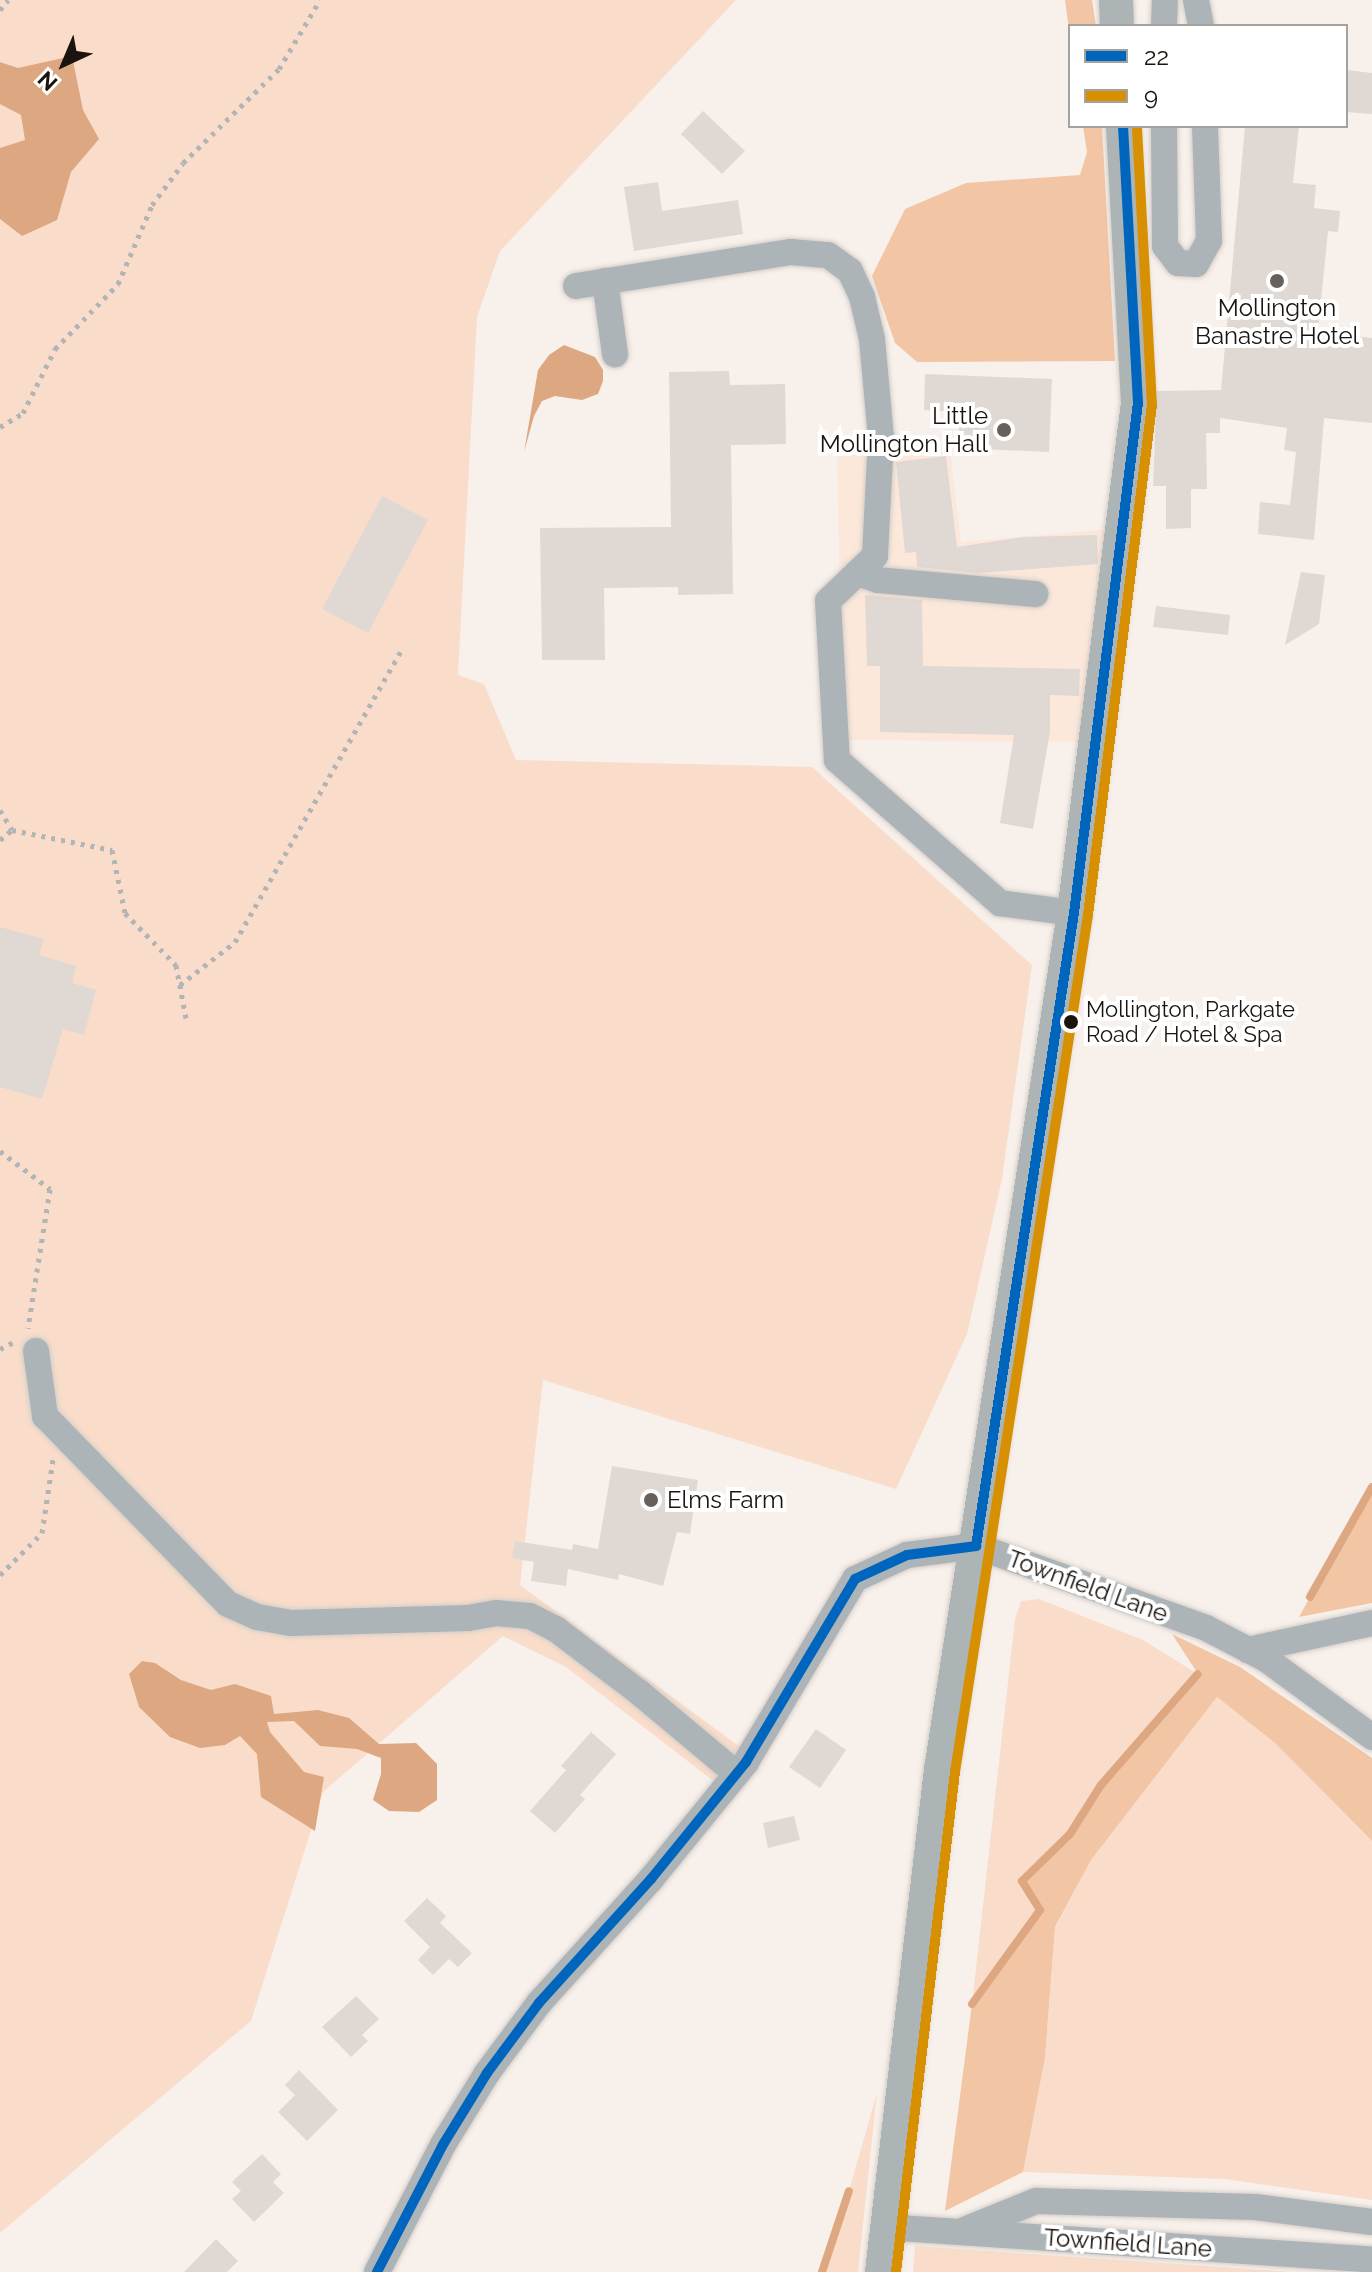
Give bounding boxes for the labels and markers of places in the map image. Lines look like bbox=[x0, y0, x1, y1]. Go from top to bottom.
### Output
marker: Mollington Banastre Hotel bbox=[1268, 272, 1286, 290]
place label: Mollington Banastre Hotel bbox=[1195, 294, 1359, 350]
place label: Little Mollington Hall bbox=[820, 402, 988, 458]
marker: Little Mollington Hall bbox=[995, 421, 1013, 439]
place label: Mollington, Parkgate Road / Hotel & Spa bbox=[1086, 996, 1295, 1048]
marker: Mollington, Parkgate Road / Hotel & Spa bbox=[1063, 1014, 1079, 1030]
place label: Elms Farm bbox=[667, 1486, 784, 1514]
marker: Elms Farm bbox=[642, 1491, 660, 1509]

